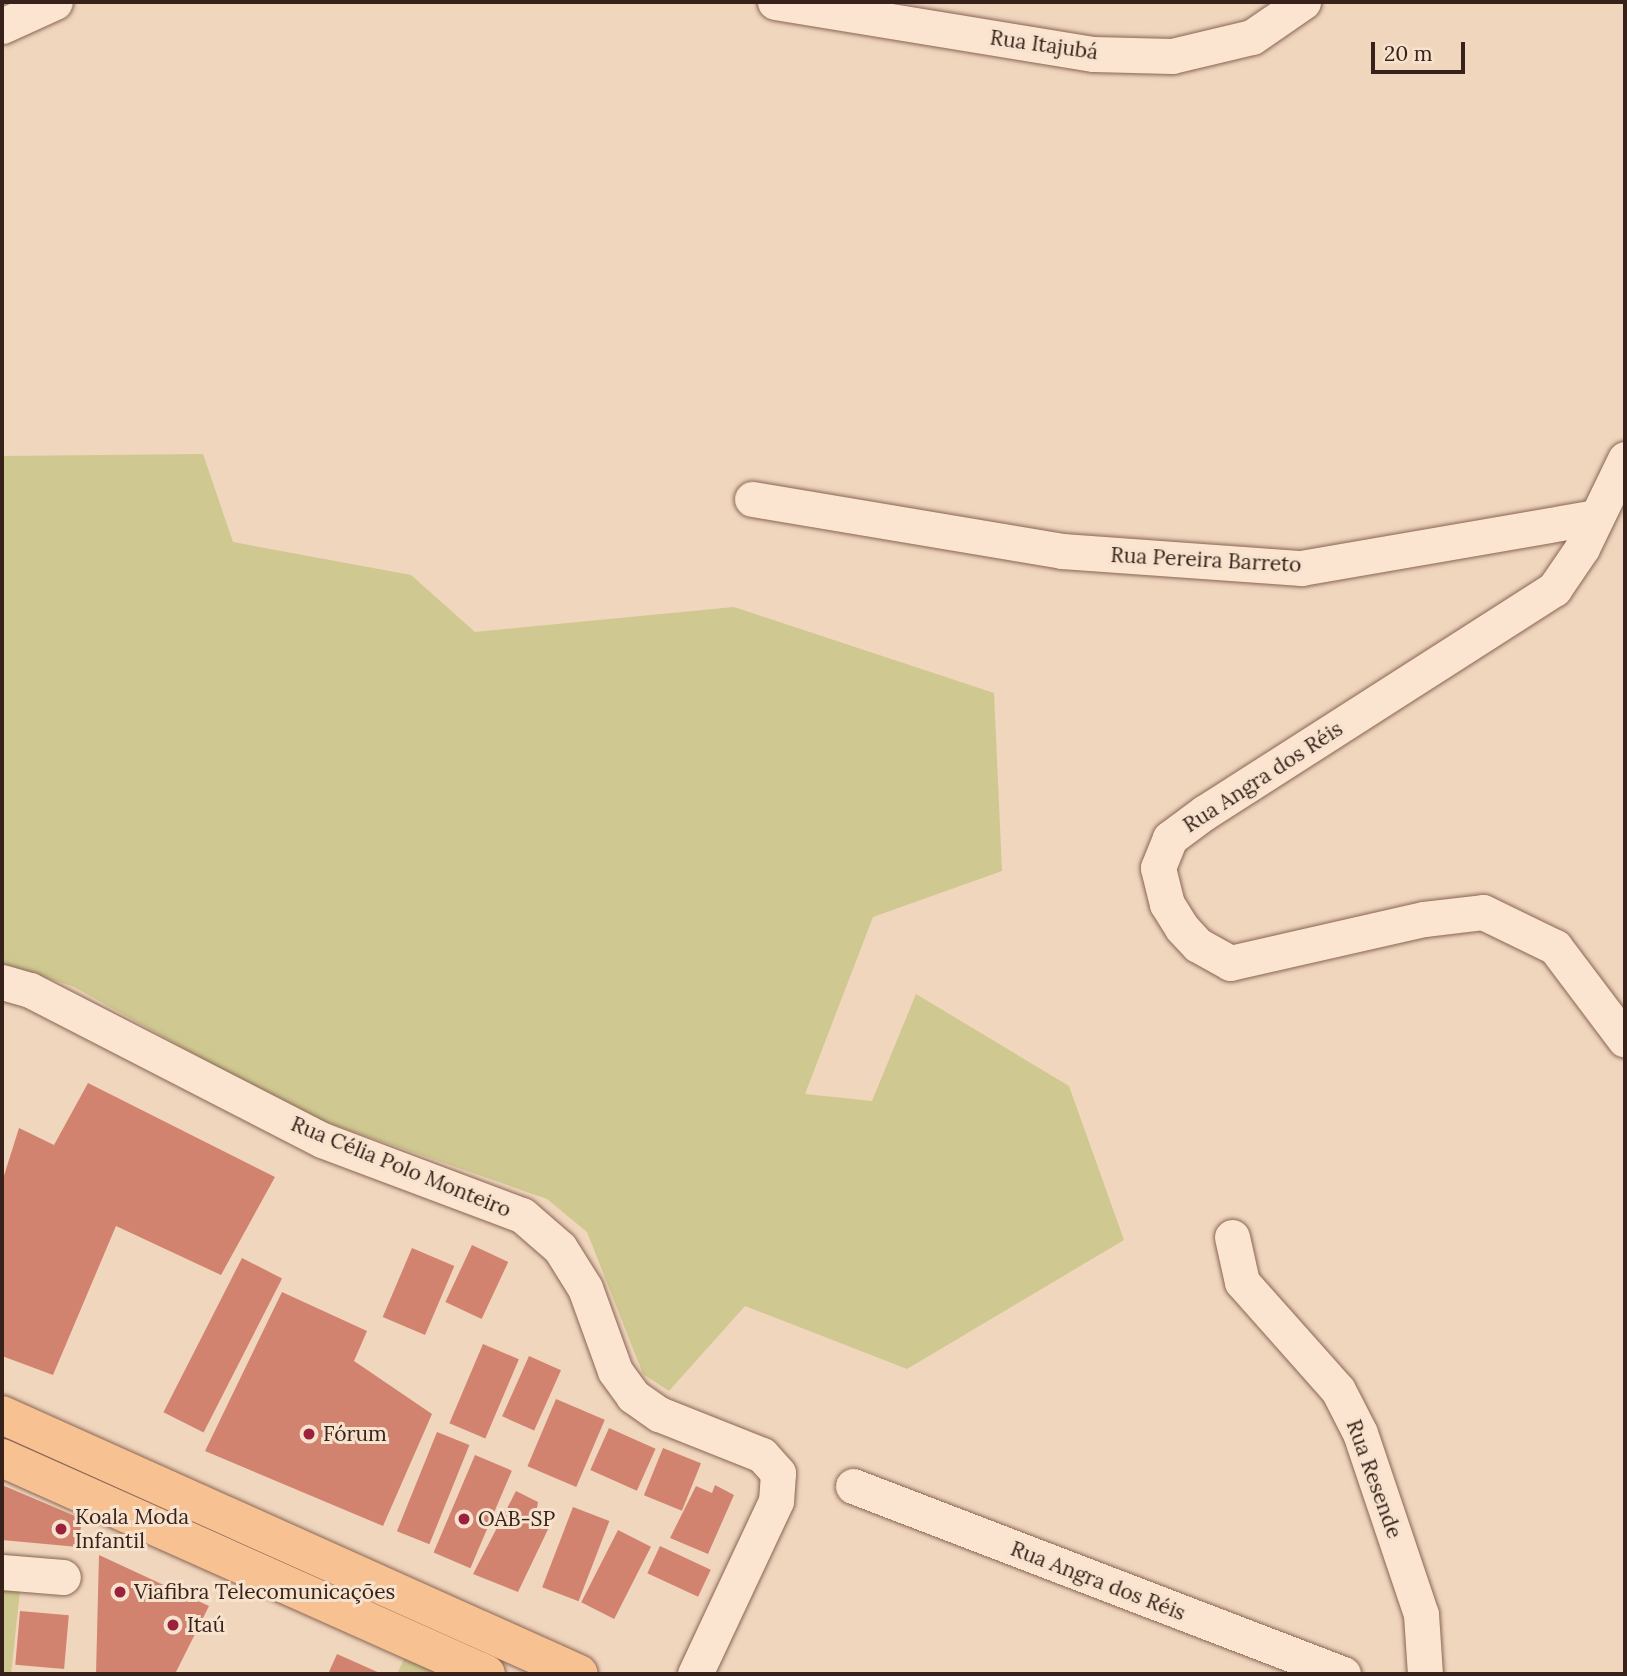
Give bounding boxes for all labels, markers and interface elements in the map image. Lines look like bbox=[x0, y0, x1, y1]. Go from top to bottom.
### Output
street label: Rua Itajubá bbox=[988, 25, 1100, 65]
scale bar bbox=[1375, 28, 1470, 72]
text: 20 m bbox=[1384, 40, 1433, 67]
street label: Rua Pereira Barreto bbox=[1110, 542, 1302, 578]
street label: Rua Angra dos Réis bbox=[1179, 716, 1347, 838]
street label: Rua Célia Polo Monteiro bbox=[287, 1111, 515, 1223]
street label: Rua Resende bbox=[1341, 1416, 1407, 1542]
place label: Fórum bbox=[323, 1421, 387, 1447]
marker: Fórum bbox=[301, 1426, 317, 1442]
place label: Koala Moda Infantil bbox=[75, 1504, 189, 1554]
place label: OAB-SP bbox=[478, 1506, 555, 1532]
marker: OAB-SP bbox=[456, 1511, 472, 1527]
marker: Koala Moda Infantil bbox=[53, 1521, 69, 1537]
street label: Rua Angra dos Réis bbox=[1007, 1536, 1189, 1626]
place label: Viafibra Telecomunicações bbox=[134, 1579, 395, 1605]
marker: Viafibra Telecomunicações bbox=[112, 1584, 128, 1600]
place label: Itaú bbox=[187, 1612, 225, 1638]
marker: Itaú bbox=[165, 1617, 181, 1633]

